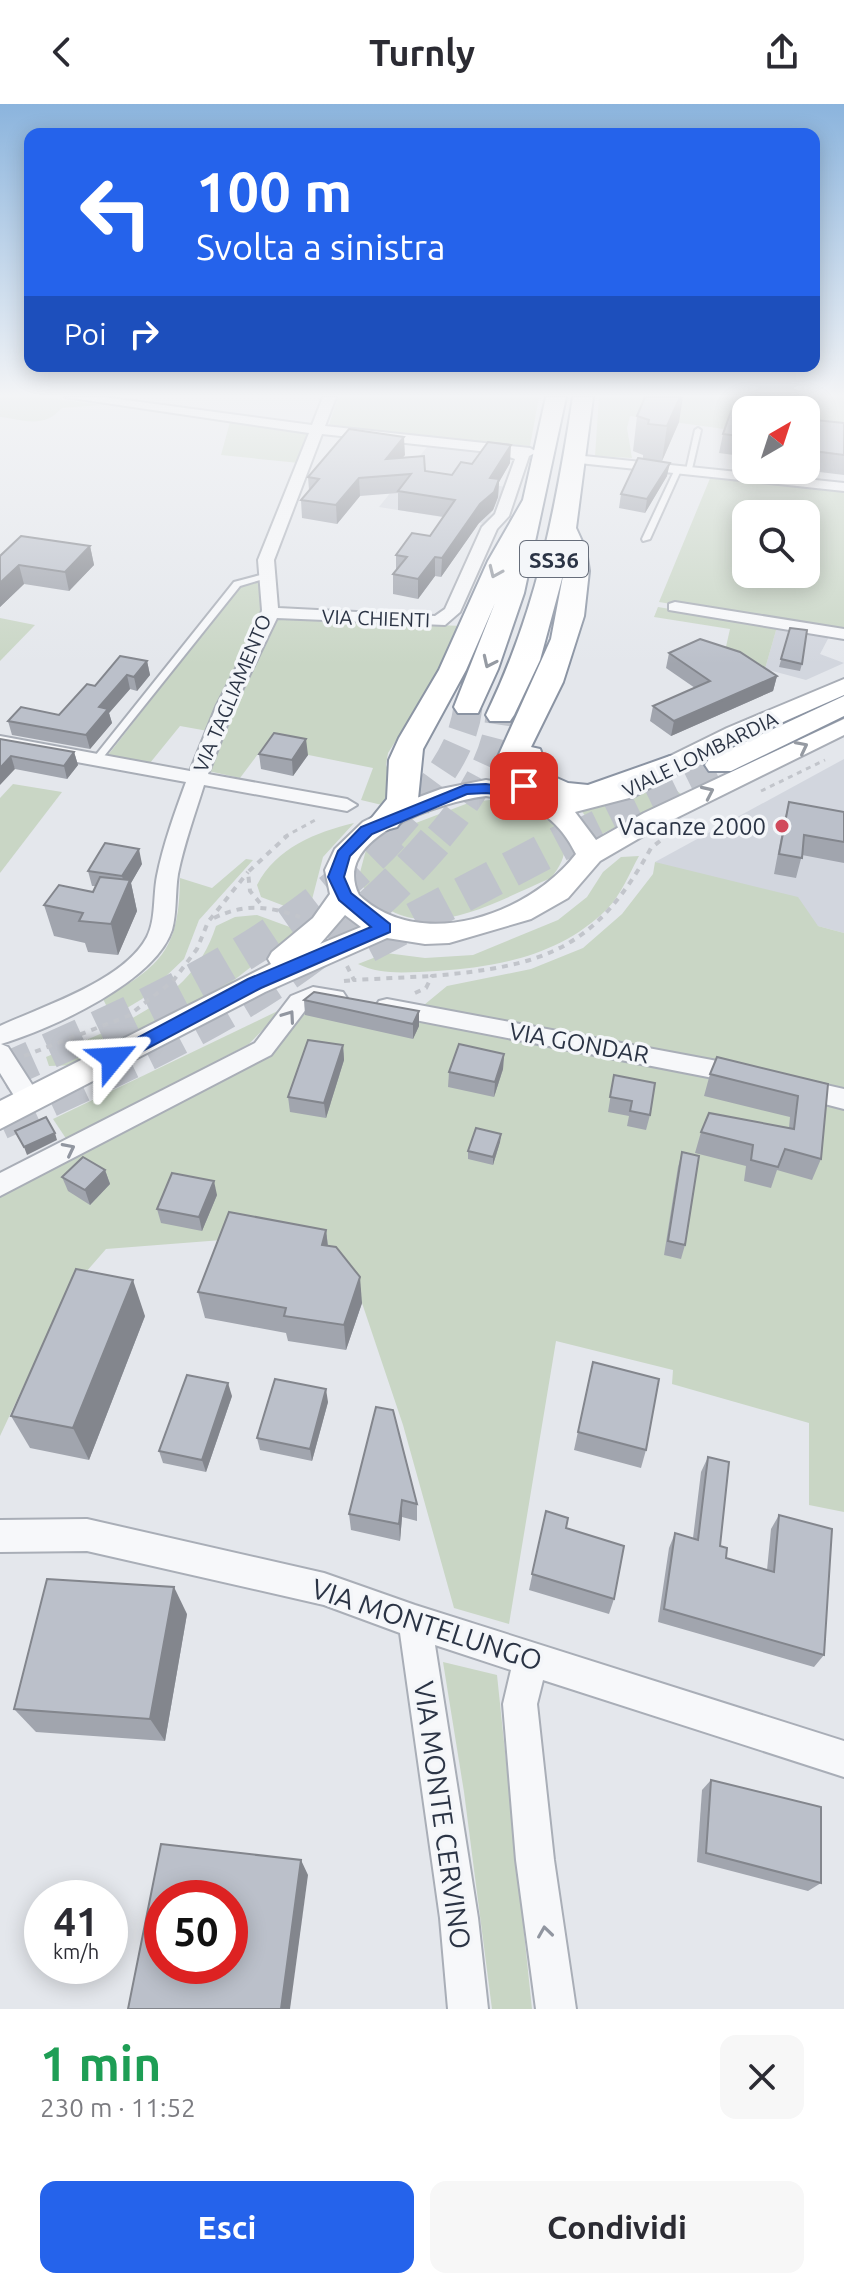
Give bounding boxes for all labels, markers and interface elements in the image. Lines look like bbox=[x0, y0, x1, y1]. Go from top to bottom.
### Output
icon: back bbox=[40, 30, 84, 74]
icon: share bbox=[760, 30, 804, 74]
text: Turnly bbox=[369, 32, 475, 73]
icon: left bbox=[64, 160, 168, 264]
text: 100 m bbox=[196, 160, 352, 223]
text: Svolta a sinistra bbox=[196, 226, 446, 267]
icon: right bbox=[122, 312, 166, 356]
text: Poi bbox=[64, 317, 106, 351]
north arrow bbox=[732, 396, 820, 484]
map controls bbox=[732, 396, 820, 588]
button: search bbox=[732, 500, 820, 588]
road number: SS36 bbox=[520, 541, 588, 577]
one-way arrow bbox=[488, 564, 504, 578]
street label: VIA CHIENTI bbox=[321, 605, 431, 631]
street label: VIA TAGLIAMENTO bbox=[188, 611, 276, 775]
one-way arrow bbox=[483, 654, 499, 669]
street label: VIALE LOMBARDIA bbox=[619, 706, 781, 802]
one-way arrow bbox=[793, 741, 808, 757]
pin bbox=[490, 752, 558, 820]
icon: arrive bbox=[502, 764, 546, 808]
one-way arrow bbox=[700, 786, 715, 802]
place label: Vacanze 2000 bbox=[618, 813, 766, 840]
marker: Vacanze 2000 bbox=[773, 817, 791, 835]
one-way arrow bbox=[279, 1010, 294, 1025]
position arrow bbox=[71, 1016, 155, 1100]
street label: VIA GONDAR bbox=[507, 1017, 651, 1069]
one-way arrow bbox=[61, 1144, 76, 1159]
street label: VIA MONTELUNGO bbox=[308, 1572, 546, 1676]
street label: VIA MONTE CERVINO bbox=[409, 1679, 477, 1951]
speed limit sign: 50 bbox=[144, 1880, 248, 1984]
text: 41 bbox=[53, 1899, 99, 1944]
one-way arrow bbox=[537, 1925, 554, 1939]
text: km/h bbox=[53, 1940, 99, 1963]
button: close bbox=[720, 2035, 804, 2119]
text: 1 min bbox=[40, 2036, 161, 2090]
text: 230 m · 11:52 bbox=[40, 2093, 196, 2122]
button: Esci bbox=[40, 2181, 414, 2273]
button: Condividi bbox=[430, 2181, 804, 2273]

